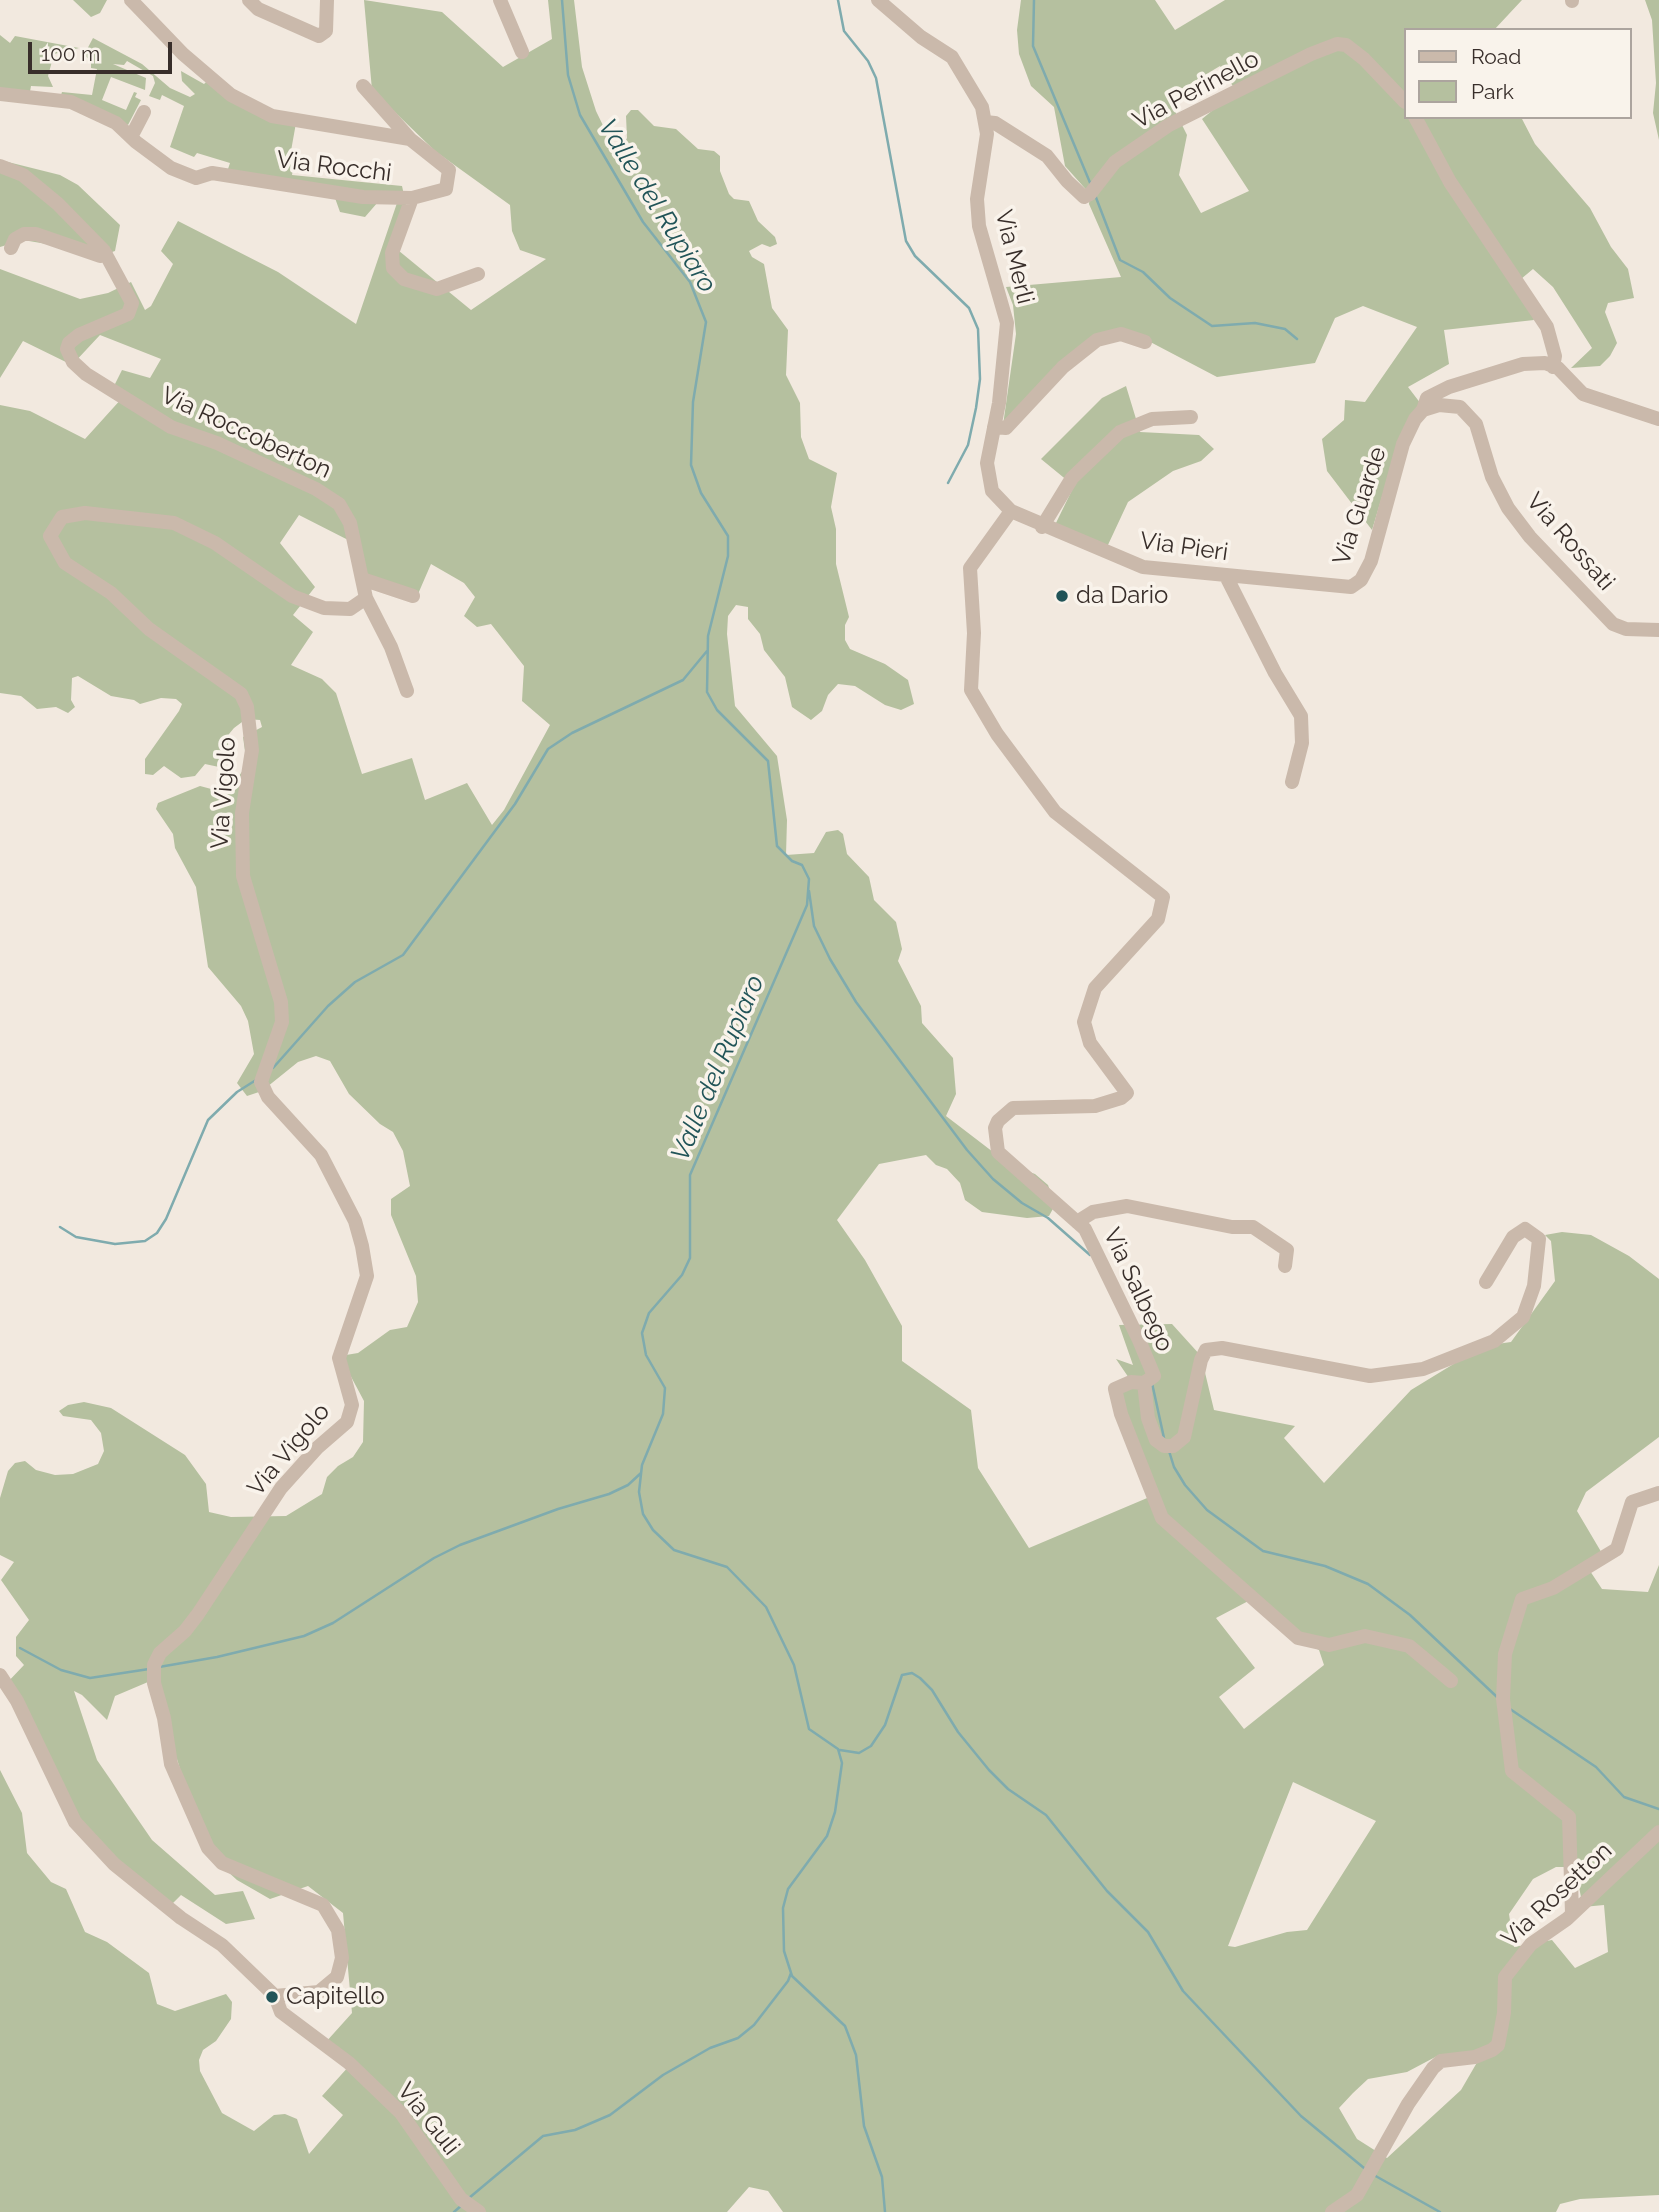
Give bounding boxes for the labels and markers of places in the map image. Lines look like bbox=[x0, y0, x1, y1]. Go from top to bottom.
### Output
place label: da Dario bbox=[1076, 582, 1168, 610]
marker: da Dario bbox=[1054, 588, 1070, 604]
place label: Capitello bbox=[286, 1983, 385, 2011]
marker: Capitello bbox=[264, 1989, 280, 2005]

